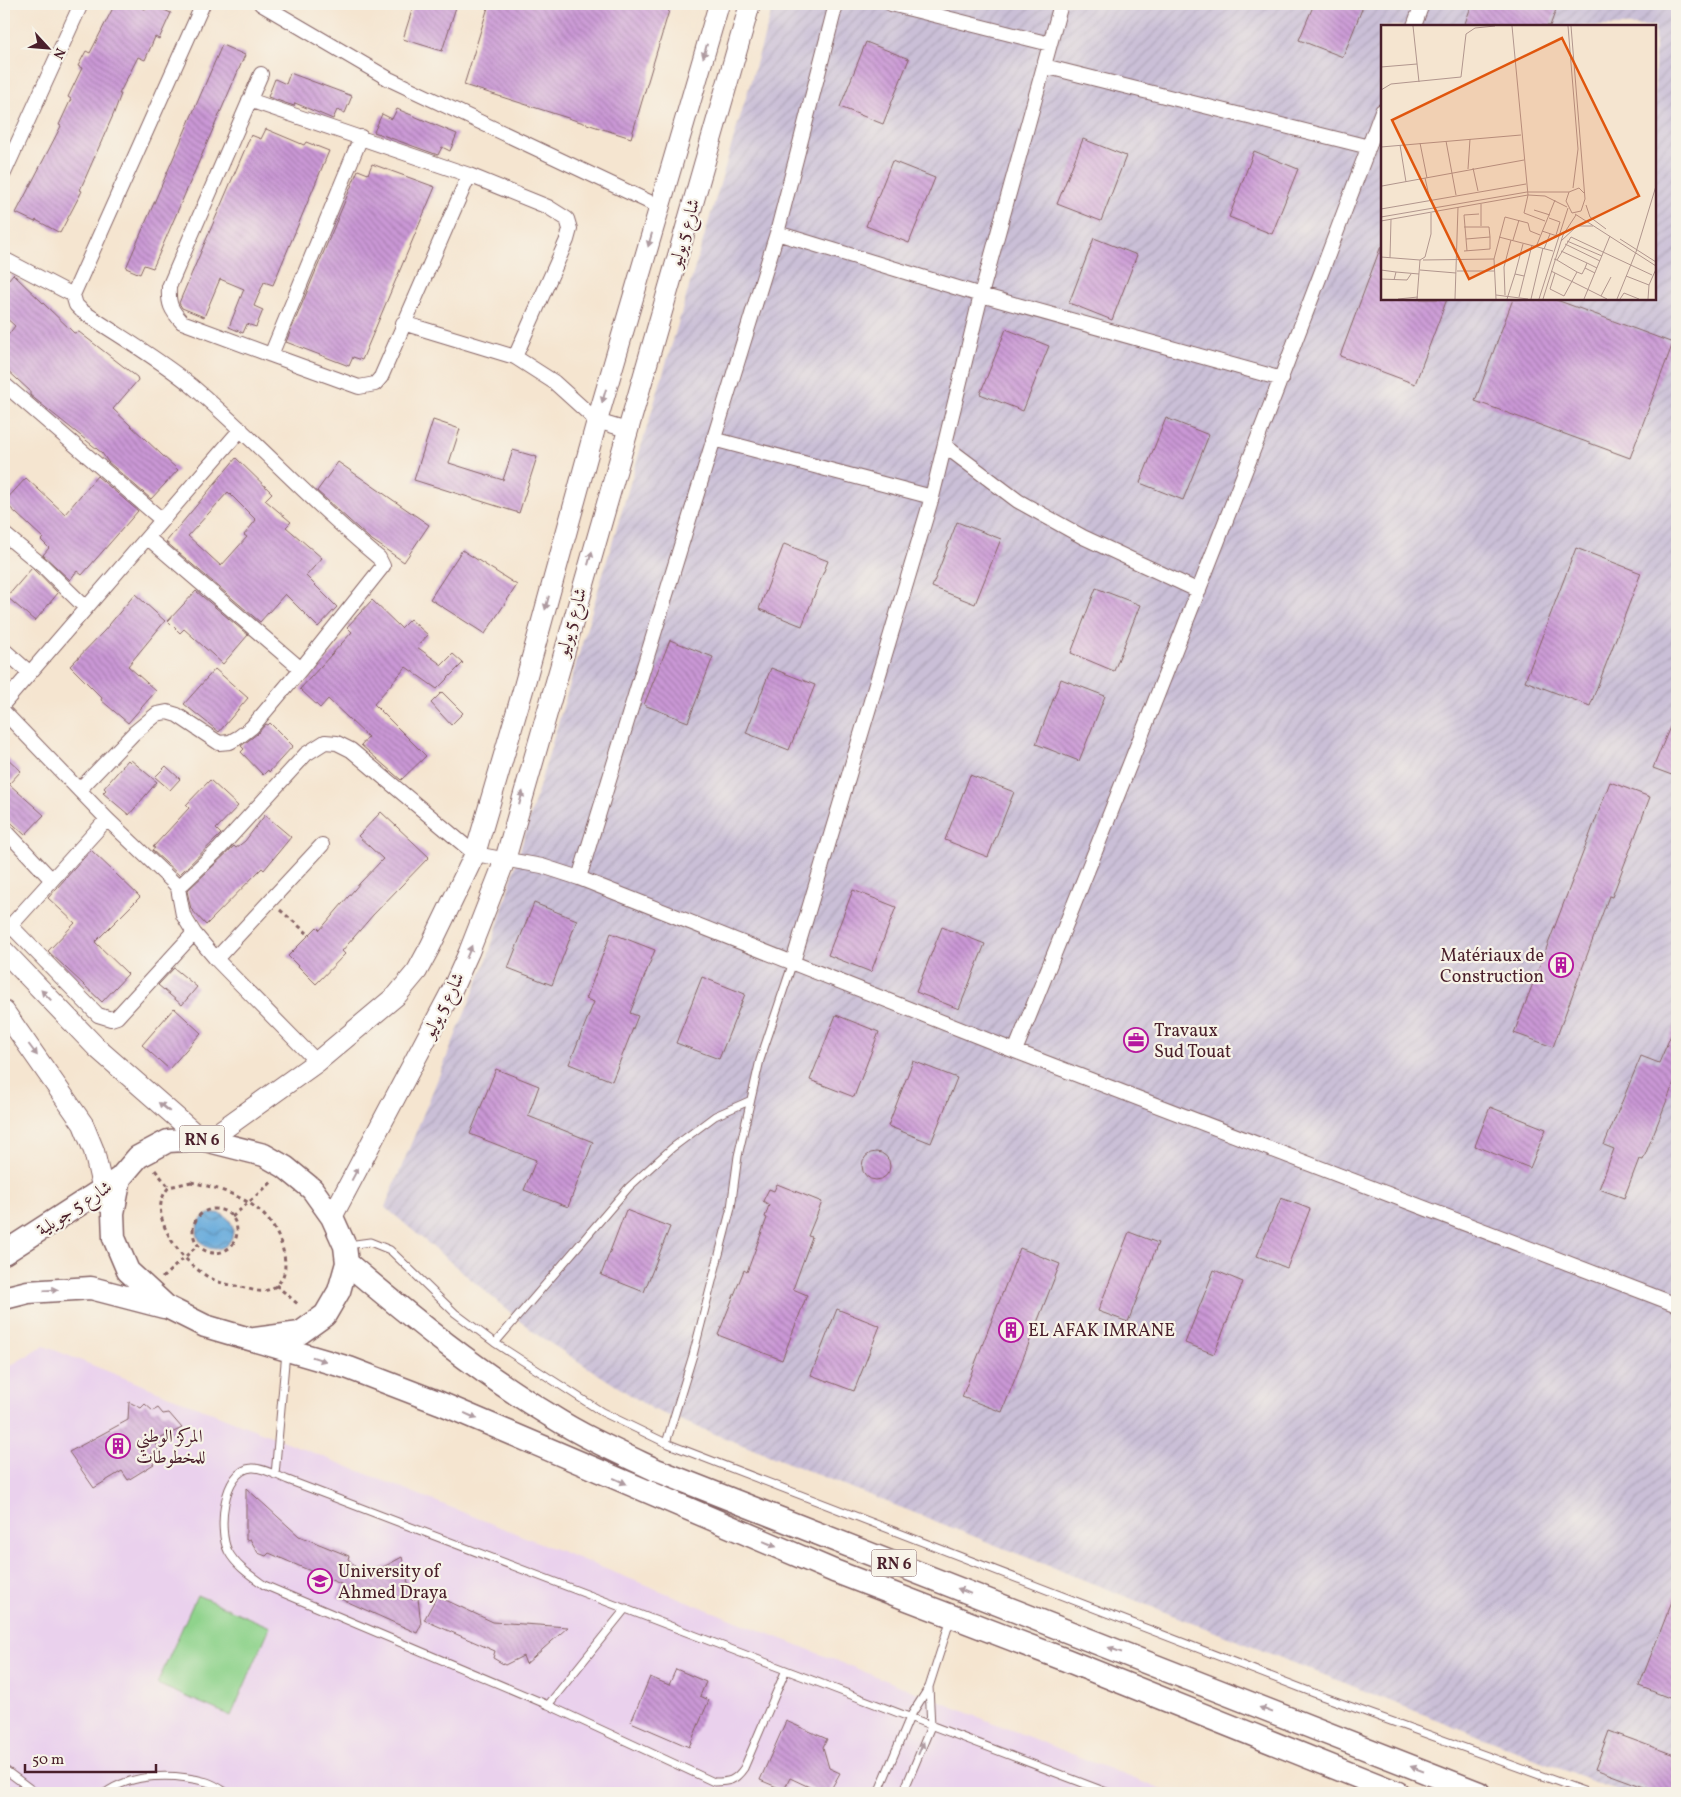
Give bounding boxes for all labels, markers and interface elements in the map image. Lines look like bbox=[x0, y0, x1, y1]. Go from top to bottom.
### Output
north arrow bbox=[22, 22, 72, 72]
inset map bbox=[1381, 25, 1656, 300]
one-way arrow bbox=[700, 43, 708, 58]
text: N bbox=[48, 44, 69, 62]
street label: شارع 5 يوليو bbox=[663, 196, 708, 273]
one-way arrow bbox=[645, 233, 653, 248]
one-way arrow bbox=[599, 389, 607, 404]
one-way arrow bbox=[586, 550, 594, 565]
street label: شارع 5 يوليو bbox=[550, 585, 595, 662]
one-way arrow bbox=[542, 596, 550, 611]
one-way arrow bbox=[518, 791, 526, 806]
place label: Matériaux de Construction bbox=[1440, 944, 1544, 990]
one-way arrow bbox=[466, 945, 474, 959]
building icon: Matériaux de Construction bbox=[1548, 952, 1574, 978]
street label: شارع 5 يوليو bbox=[416, 969, 472, 1045]
one-way arrow bbox=[40, 989, 52, 1001]
place label: Travaux Sud Touat bbox=[1154, 1019, 1231, 1065]
office icon: Travaux Sud Touat bbox=[1123, 1027, 1149, 1053]
one-way arrow bbox=[28, 1043, 38, 1057]
one-way arrow bbox=[158, 1101, 171, 1112]
road number: RN 6 bbox=[180, 1126, 224, 1152]
one-way arrow bbox=[351, 1167, 359, 1181]
street label: شارع 5 جويلية bbox=[32, 1175, 118, 1244]
one-way arrow bbox=[44, 1286, 60, 1294]
building icon: EL AFAK IMRANE bbox=[998, 1317, 1024, 1343]
place label: EL AFAK IMRANE bbox=[1028, 1319, 1175, 1344]
one-way arrow bbox=[311, 1355, 326, 1363]
one-way arrow bbox=[464, 1413, 478, 1421]
place label: المركز الوطني للمخطوطات bbox=[136, 1425, 206, 1471]
building icon: المركز الوطني للمخطوطات bbox=[105, 1433, 131, 1459]
one-way arrow bbox=[613, 1478, 627, 1486]
one-way arrow bbox=[763, 1540, 777, 1548]
road number: RN 6 bbox=[872, 1550, 916, 1576]
place label: University of Ahmed Draya bbox=[338, 1560, 447, 1606]
school or university icon: University of Ahmed Draya bbox=[307, 1568, 333, 1594]
one-way arrow bbox=[956, 1586, 971, 1594]
one-way arrow bbox=[1107, 1646, 1122, 1654]
one-way arrow bbox=[1259, 1705, 1273, 1713]
one-way arrow bbox=[918, 1741, 926, 1755]
scale bar bbox=[25, 1742, 156, 1774]
text: 50 m bbox=[32, 1750, 64, 1771]
one-way arrow bbox=[1409, 1765, 1424, 1773]

